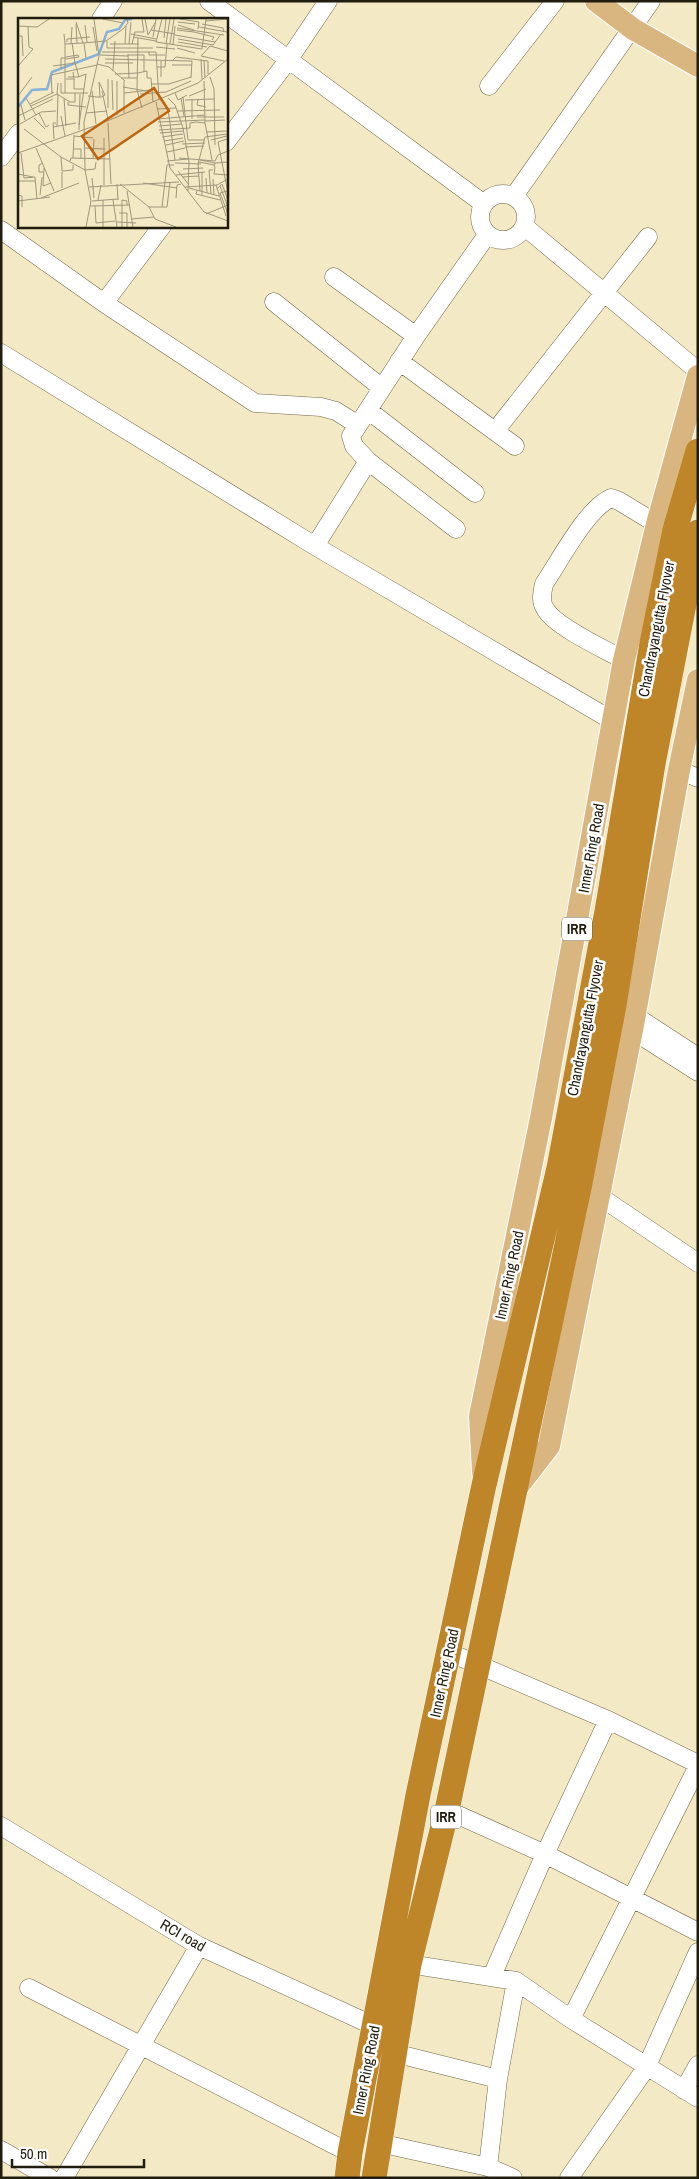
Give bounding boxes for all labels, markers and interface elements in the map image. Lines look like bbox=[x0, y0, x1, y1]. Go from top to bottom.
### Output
inset map bbox=[18, 18, 228, 228]
street label: Chandrayangutta Flyover bbox=[633, 559, 679, 699]
street label: Inner Ring Road bbox=[573, 802, 609, 894]
road number: IRR bbox=[562, 918, 592, 941]
street label: Chandrayangutta Flyover bbox=[562, 958, 608, 1098]
street label: Inner Ring Road bbox=[489, 1229, 529, 1321]
street label: Inner Ring Road bbox=[424, 1627, 464, 1719]
road number: IRR bbox=[431, 1805, 461, 1828]
street label: RCI road bbox=[156, 1914, 210, 1956]
street label: Inner Ring Road bbox=[347, 2024, 385, 2116]
scale bar bbox=[12, 2136, 145, 2168]
text: 50 m bbox=[20, 2143, 47, 2164]

